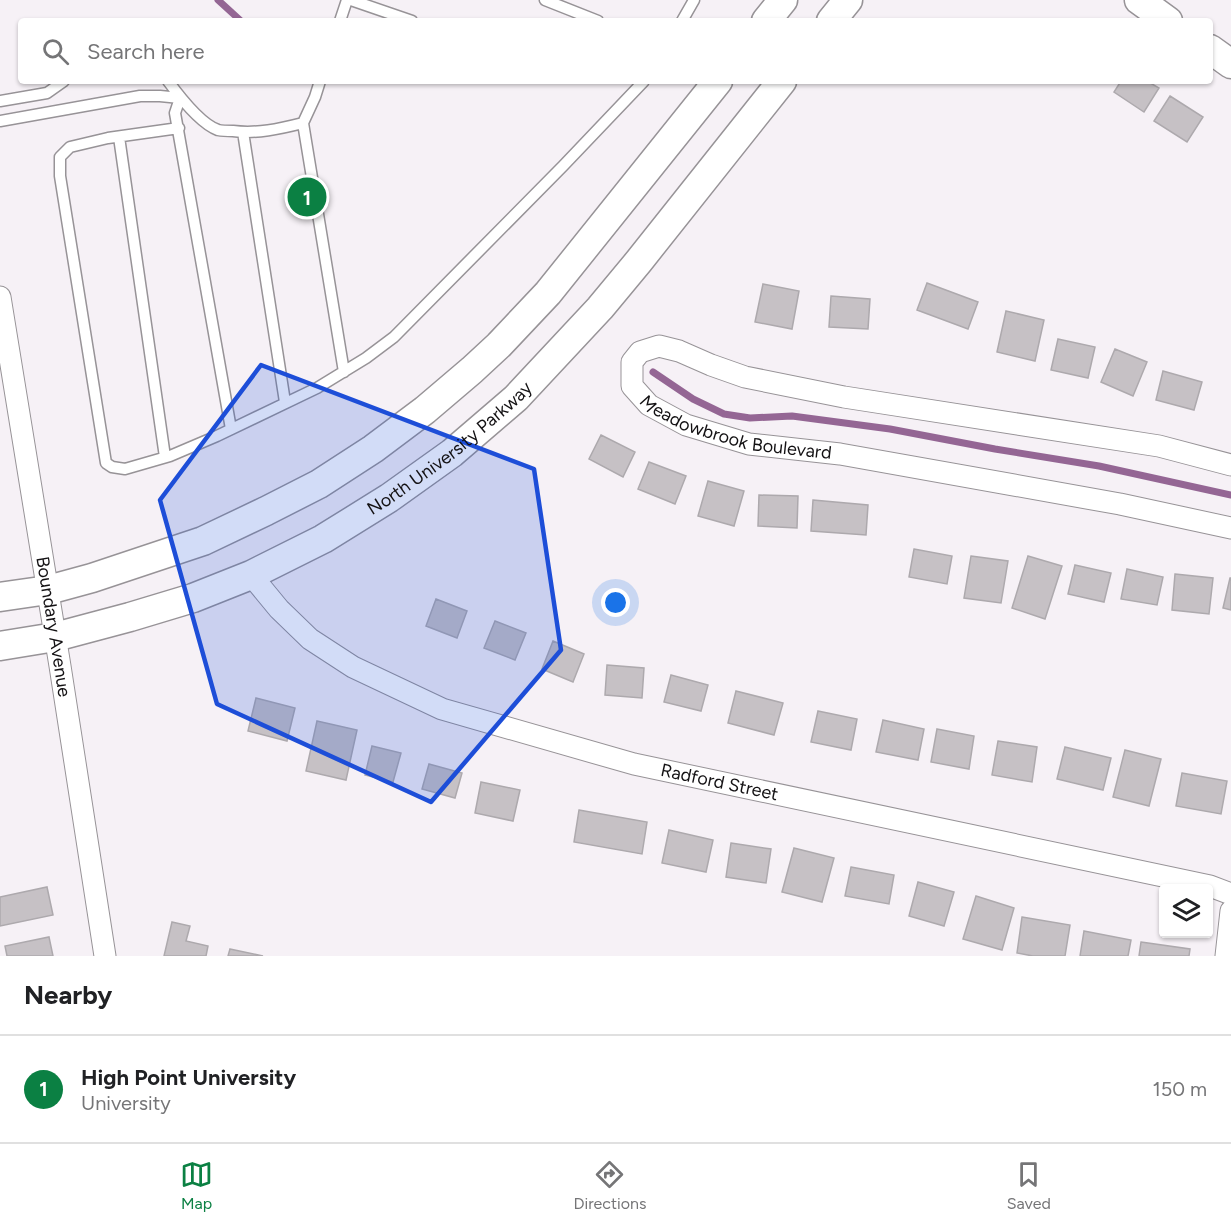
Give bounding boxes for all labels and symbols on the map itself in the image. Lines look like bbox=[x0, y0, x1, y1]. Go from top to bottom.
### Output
pin: 1 bbox=[288, 174, 326, 220]
street label: North University Parkway bbox=[363, 377, 537, 520]
street label: Meadowbrook Boulevard bbox=[635, 391, 833, 464]
street label: Boundary Avenue bbox=[31, 555, 76, 699]
your location bbox=[601, 588, 630, 617]
street label: Radford Street bbox=[659, 759, 780, 805]

